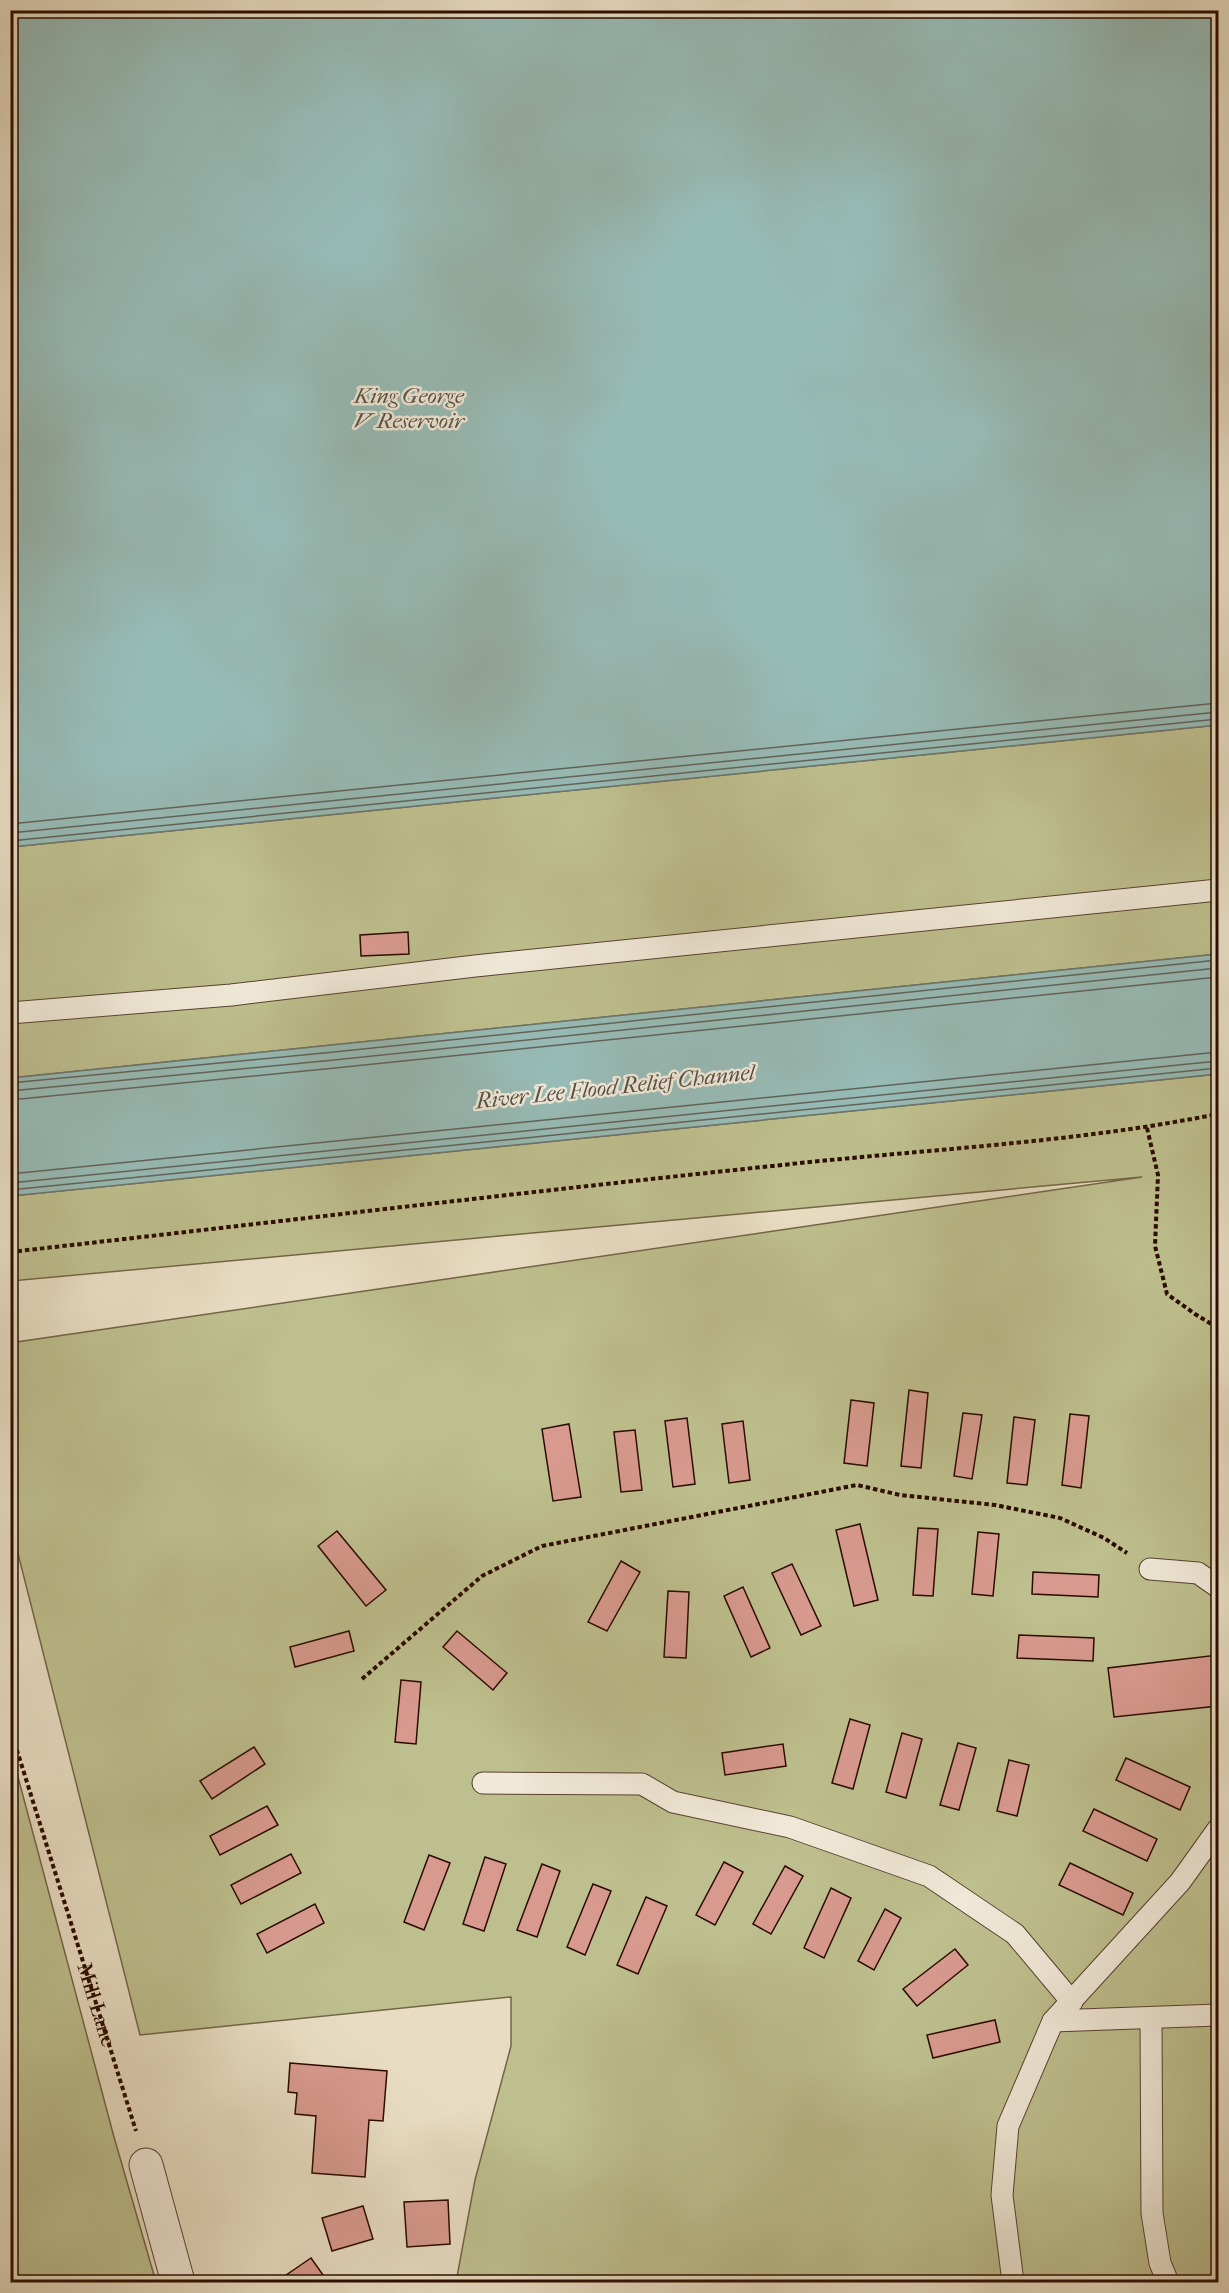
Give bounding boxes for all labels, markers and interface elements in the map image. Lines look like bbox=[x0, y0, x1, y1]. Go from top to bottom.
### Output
water label: King George V Reservoir bbox=[352, 383, 466, 434]
water label: River Lee Flood Relief Channel bbox=[472, 1059, 758, 1115]
street label: Mill Lane bbox=[72, 1960, 121, 2050]

